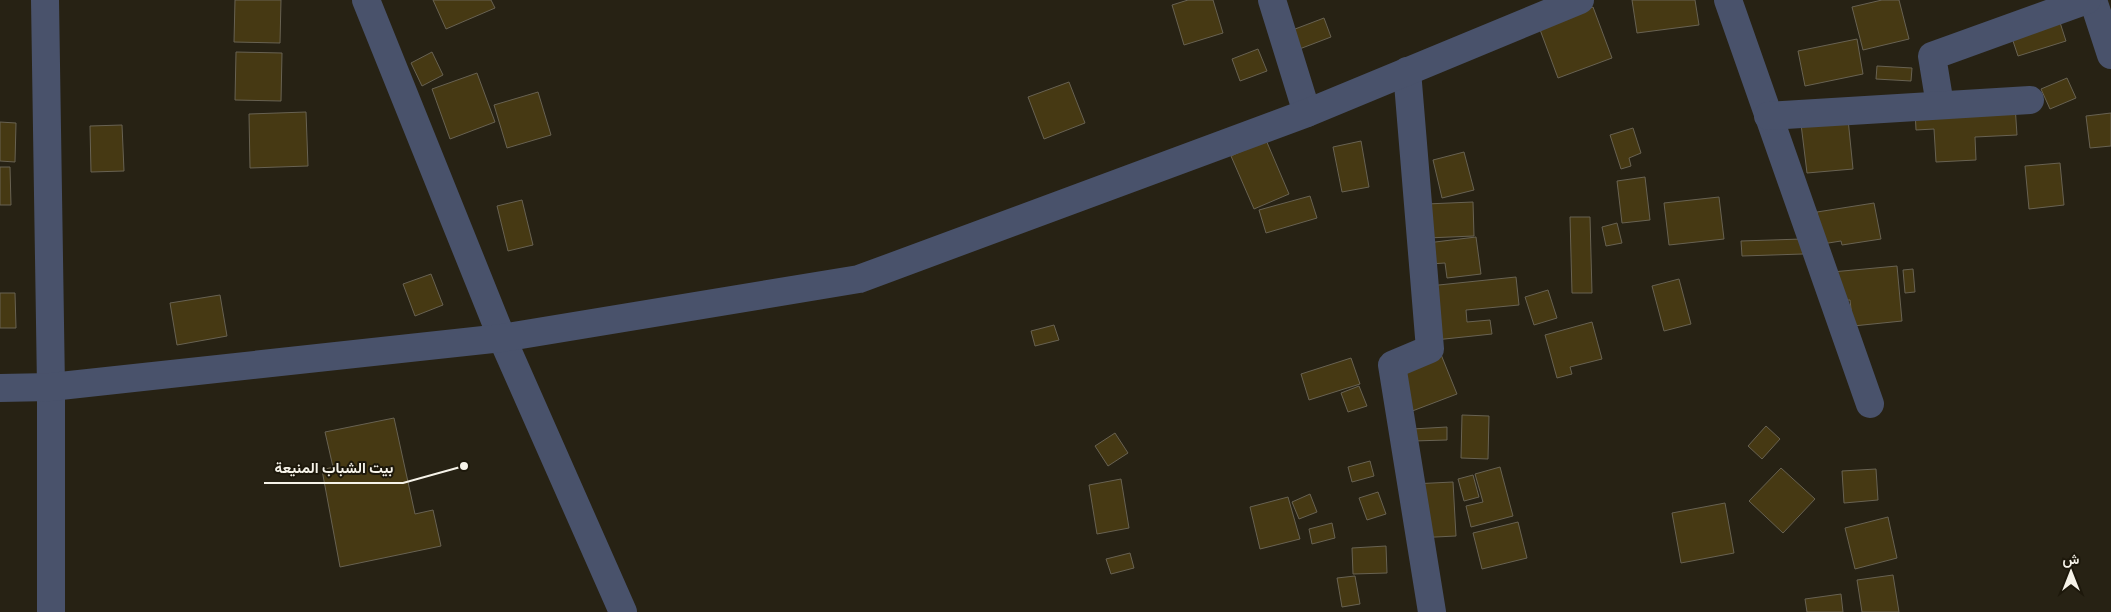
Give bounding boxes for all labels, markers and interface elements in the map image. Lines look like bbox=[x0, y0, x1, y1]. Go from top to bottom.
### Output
callout: بيت الشباب المنيعة bbox=[264, 453, 403, 483]
text: بيت الشباب المنيعة bbox=[275, 457, 393, 478]
north arrow bbox=[2046, 547, 2096, 597]
text: ش bbox=[2063, 550, 2080, 568]

